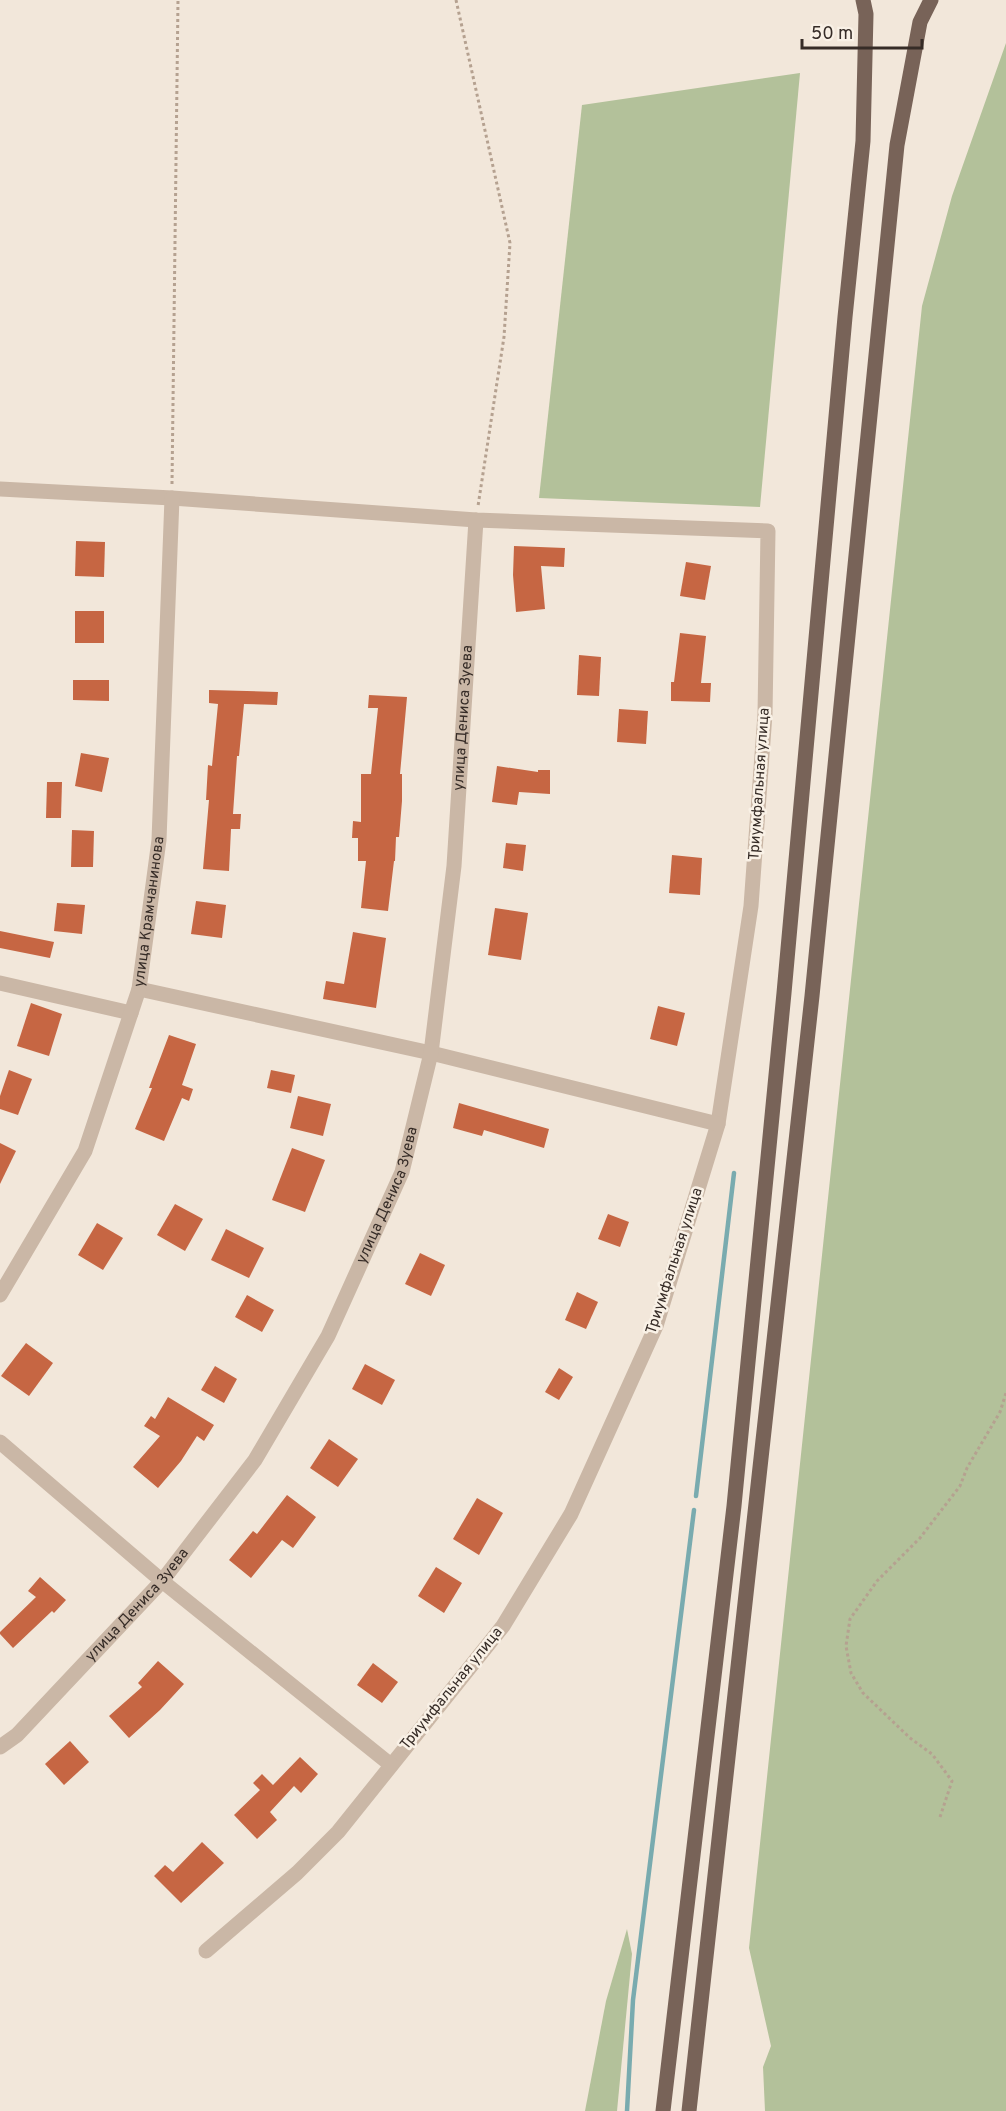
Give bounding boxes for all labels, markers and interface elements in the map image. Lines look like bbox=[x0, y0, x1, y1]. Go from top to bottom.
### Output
scale bar bbox=[802, 12, 922, 50]
text: 50 m bbox=[811, 23, 853, 46]
street label: улица Дениса Зуева bbox=[449, 644, 478, 791]
street label: Триумфальная улица bbox=[745, 707, 775, 861]
street label: улица Крамчанинова bbox=[130, 835, 169, 988]
street label: улица Дениса Зуева bbox=[352, 1125, 422, 1267]
street label: Триумфальная улица bbox=[642, 1185, 708, 1337]
street label: улица Дениса Зуева bbox=[81, 1545, 193, 1666]
street label: Триумфальная улица bbox=[397, 1624, 507, 1754]

